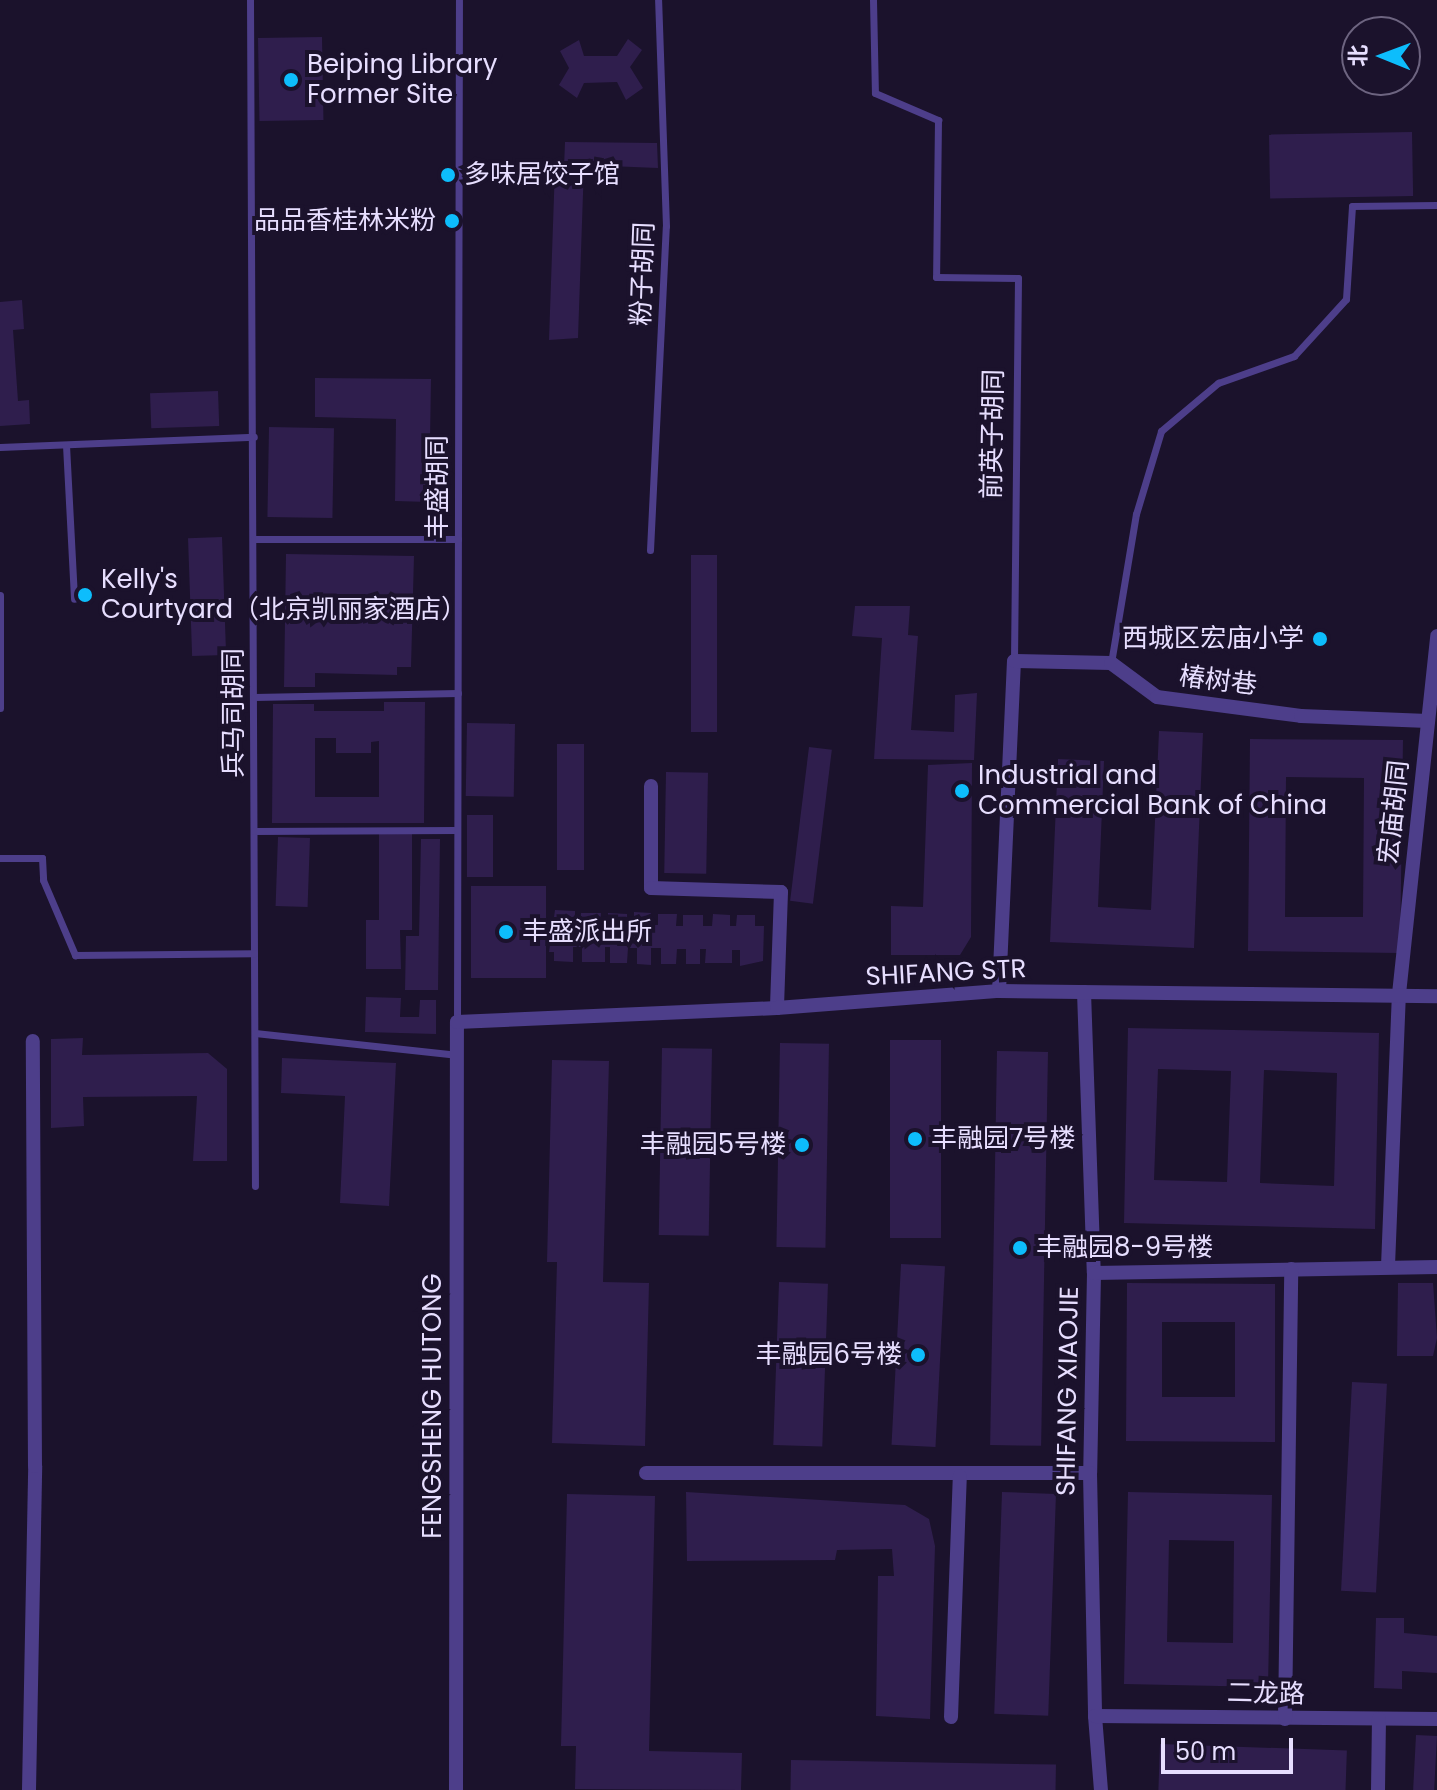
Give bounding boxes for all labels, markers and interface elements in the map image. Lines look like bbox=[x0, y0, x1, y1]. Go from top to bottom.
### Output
north arrow bbox=[1341, 16, 1421, 96]
text: 北 bbox=[1343, 44, 1374, 67]
place label: Beiping Library Former Site bbox=[307, 49, 497, 110]
marker: Beiping Library Former Site bbox=[282, 71, 300, 89]
place label: 多味居饺子馆 bbox=[464, 159, 620, 191]
marker: 多味居饺子馆 bbox=[439, 166, 457, 184]
place label: 品品香桂林米粉 bbox=[254, 205, 436, 237]
marker: 品品香桂林米粉 bbox=[443, 212, 461, 230]
street label: 粉子胡同 bbox=[626, 221, 660, 327]
street label: 前英子胡同 bbox=[976, 369, 1010, 499]
street label: 丰盛胡同 bbox=[422, 435, 454, 539]
place label: Kelly's Courtyard（北京凯丽家酒店） bbox=[101, 564, 467, 626]
marker: Kelly's Courtyard（北京凯丽家酒店） bbox=[76, 586, 94, 604]
place label: 西城区宏庙小学 bbox=[1122, 623, 1304, 655]
marker: 西城区宏庙小学 bbox=[1311, 630, 1329, 648]
street label: 兵马司胡同 bbox=[218, 648, 250, 778]
street label: 椿树巷 bbox=[1177, 661, 1259, 701]
street label: 宏庙胡同 bbox=[1373, 759, 1415, 865]
place label: Industrial and Commercial Bank of China bbox=[978, 760, 1327, 822]
marker: Industrial and Commercial Bank of China bbox=[953, 782, 971, 800]
place label: 丰盛派出所 bbox=[522, 916, 652, 948]
marker: 丰盛派出所 bbox=[497, 923, 515, 941]
street label: SHIFANG STR bbox=[865, 953, 1027, 993]
place label: 丰融园7号楼 bbox=[931, 1123, 1075, 1155]
place label: 丰融园5号楼 bbox=[640, 1129, 786, 1161]
marker: 丰融园7号楼 bbox=[906, 1130, 924, 1148]
marker: 丰融园5号楼 bbox=[793, 1136, 811, 1154]
place label: 丰融园8-9号楼 bbox=[1036, 1232, 1213, 1264]
marker: 丰融园8-9号楼 bbox=[1011, 1239, 1029, 1257]
street label: FENGSHENG HUTONG bbox=[417, 1273, 449, 1539]
street label: SHIFANG XIAOJIE bbox=[1051, 1286, 1085, 1496]
place label: 丰融园6号楼 bbox=[755, 1339, 902, 1371]
marker: 丰融园6号楼 bbox=[909, 1346, 927, 1364]
street label: 二龙路 bbox=[1227, 1678, 1305, 1710]
scale bar bbox=[1165, 1722, 1297, 1772]
text: 50 m bbox=[1175, 1735, 1236, 1768]

